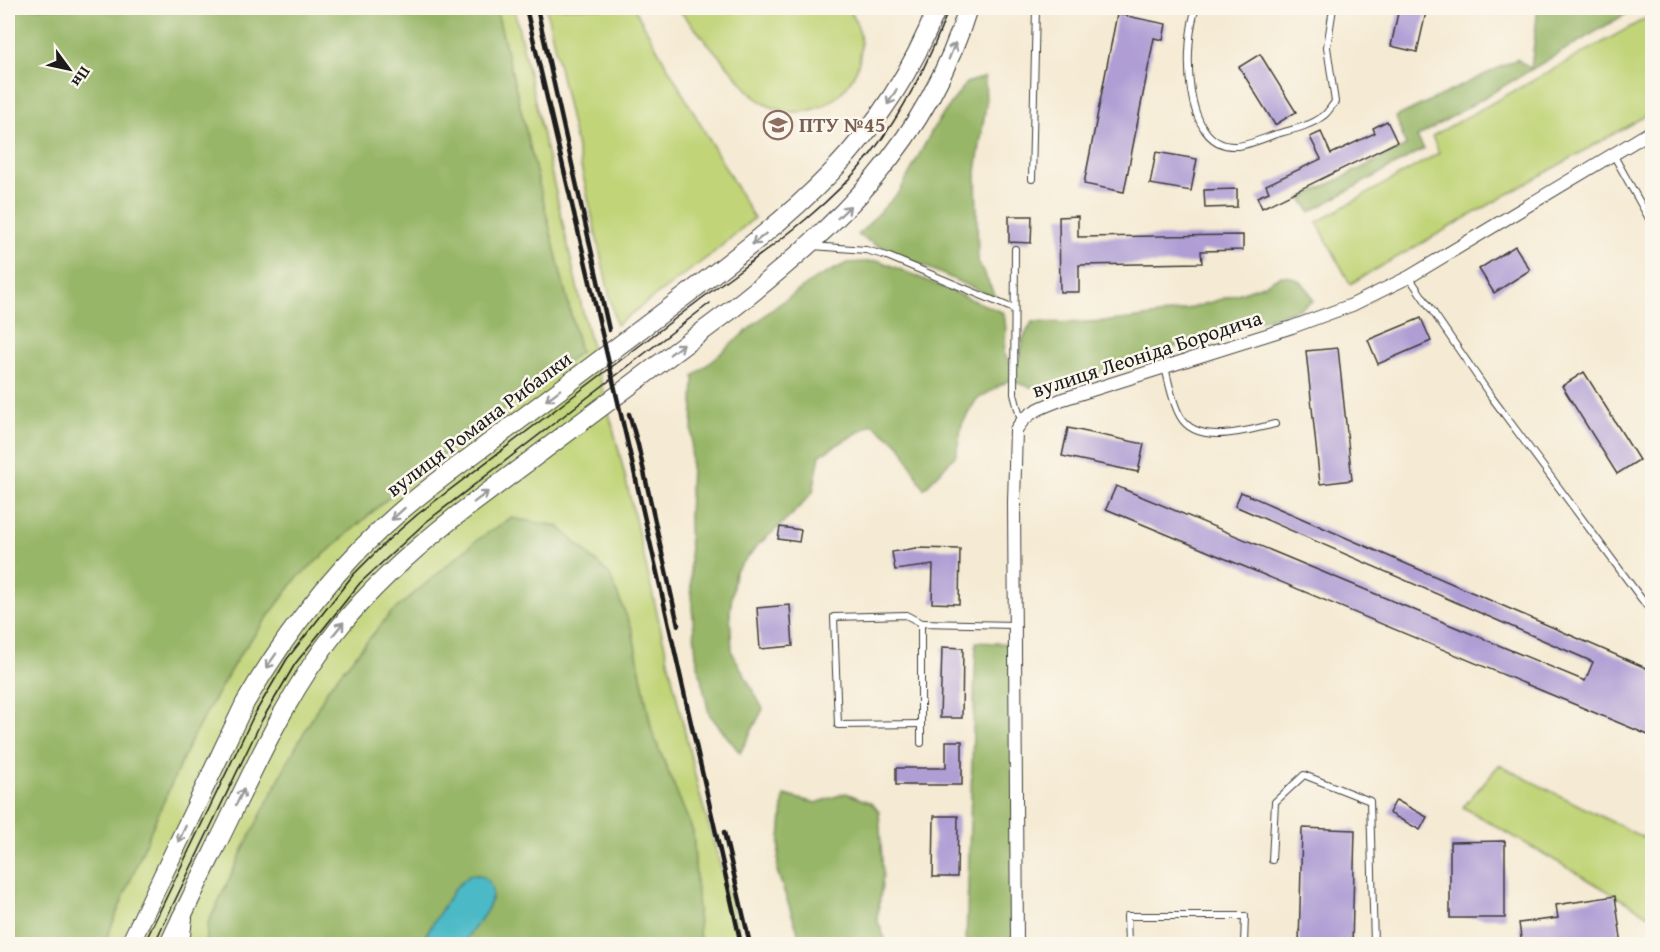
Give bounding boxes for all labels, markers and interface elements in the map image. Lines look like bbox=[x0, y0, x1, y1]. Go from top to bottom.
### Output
north arrow bbox=[39, 39, 99, 99]
one-way arrow bbox=[947, 43, 958, 61]
text: Пн bbox=[66, 62, 97, 92]
one-way arrow bbox=[885, 88, 897, 105]
school or university icon: ПТУ №45 bbox=[762, 109, 794, 141]
place label: ПТУ №45 bbox=[799, 109, 886, 140]
one-way arrow bbox=[836, 205, 851, 219]
one-way arrow bbox=[751, 232, 767, 245]
street label: вулиця Леоніда Бородича bbox=[1028, 302, 1266, 405]
street label: вулиця Романа Рибалки bbox=[379, 343, 578, 504]
one-way arrow bbox=[669, 343, 685, 356]
one-way arrow bbox=[545, 389, 561, 402]
one-way arrow bbox=[472, 491, 488, 503]
one-way arrow bbox=[391, 507, 406, 521]
one-way arrow bbox=[331, 621, 344, 637]
one-way arrow bbox=[265, 652, 277, 668]
one-way arrow bbox=[234, 788, 246, 806]
one-way arrow bbox=[176, 825, 188, 843]

